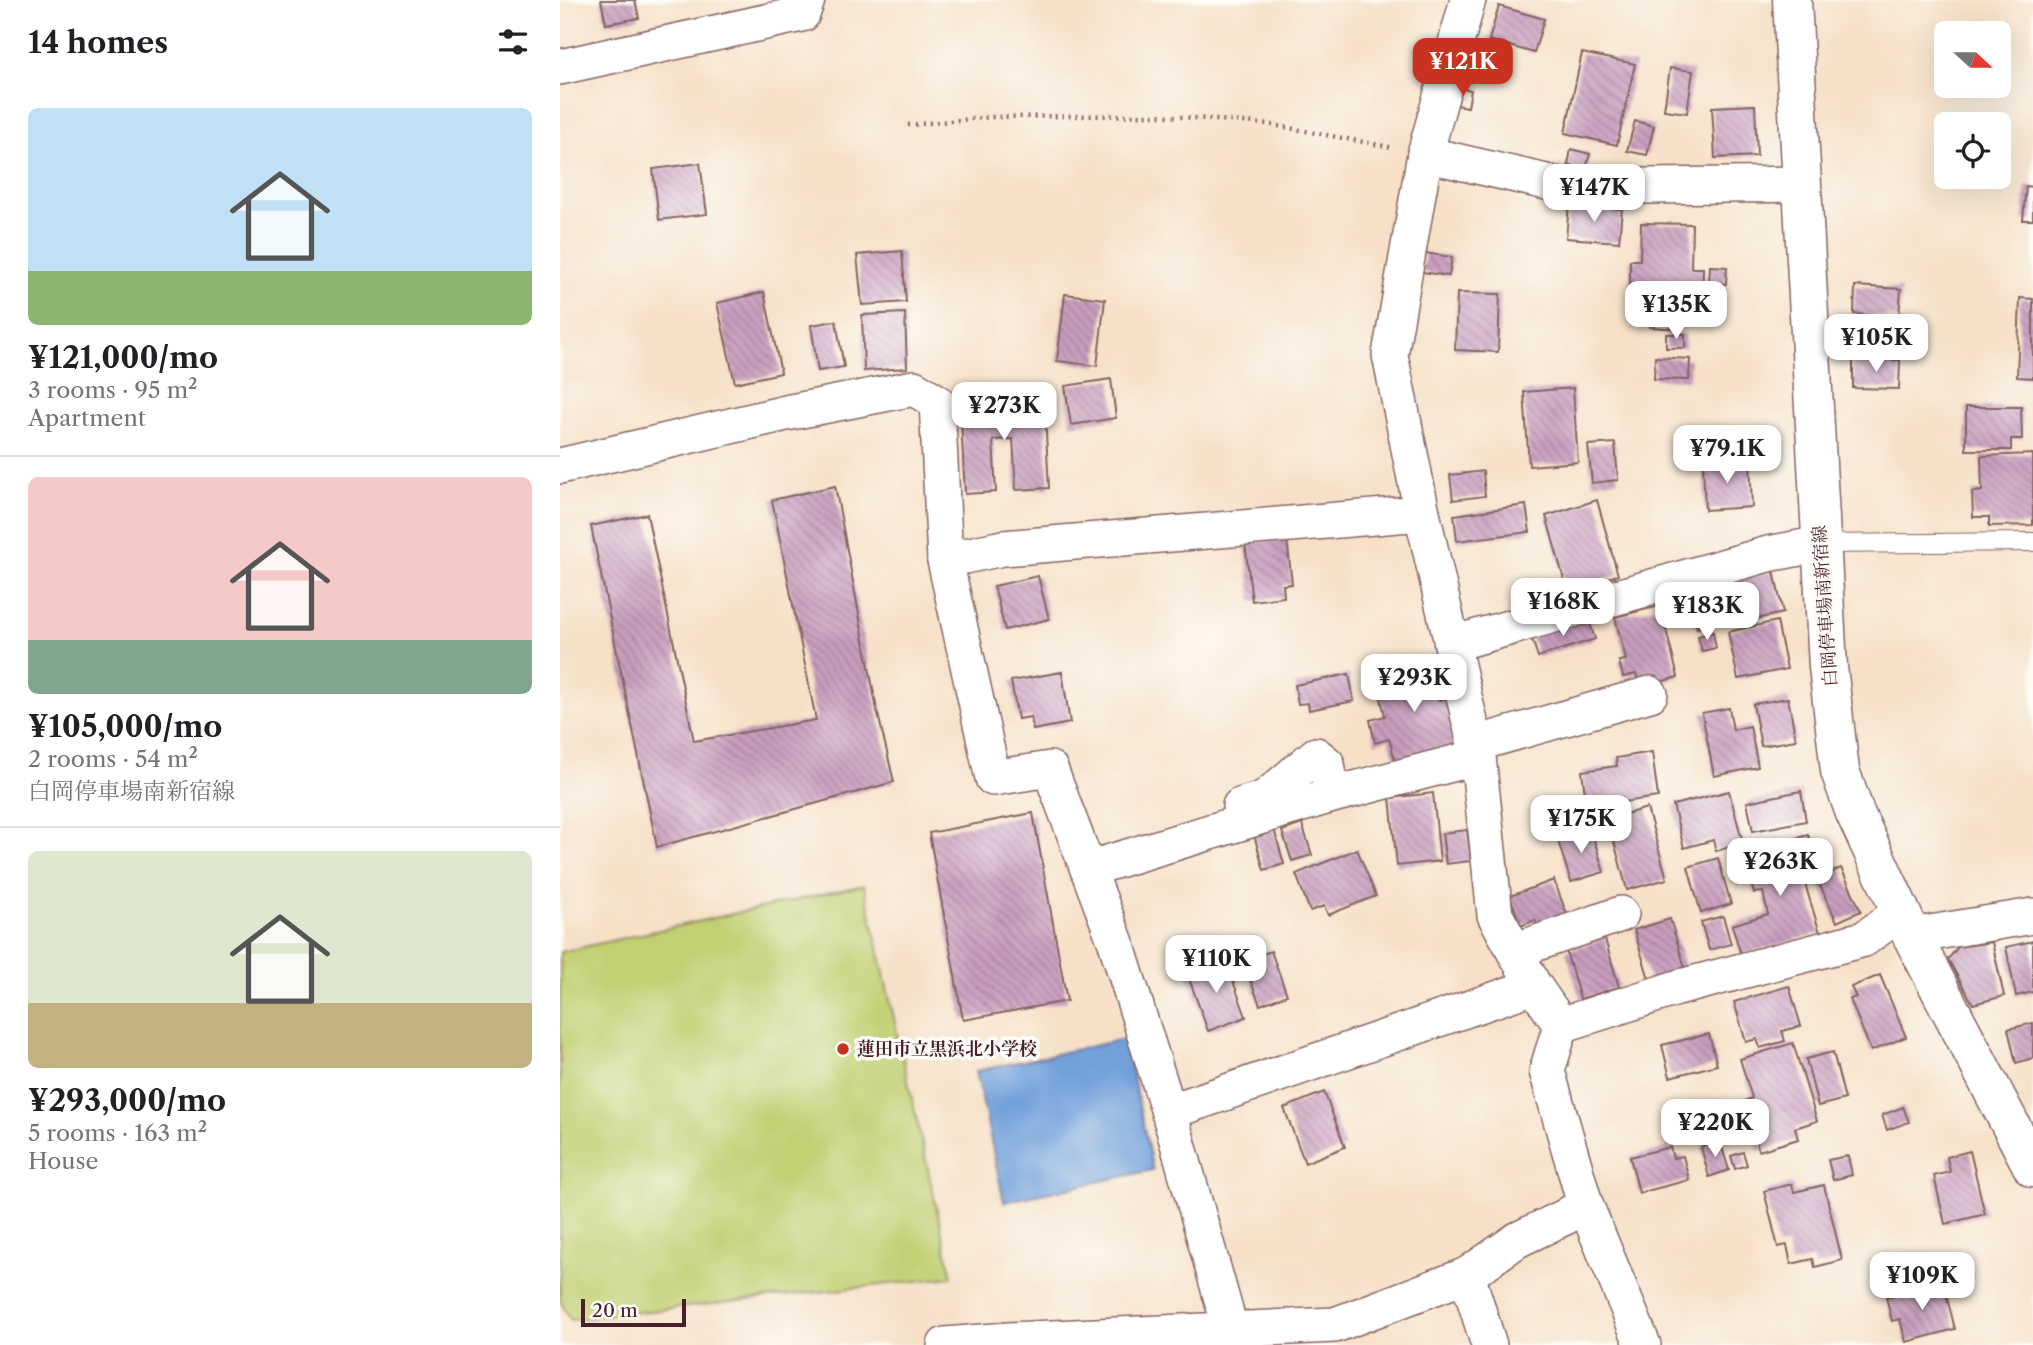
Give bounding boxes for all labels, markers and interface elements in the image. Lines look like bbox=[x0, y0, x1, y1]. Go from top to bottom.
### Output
north arrow bbox=[1934, 21, 2011, 98]
map controls bbox=[1934, 21, 2011, 189]
icon: filters bbox=[494, 23, 532, 61]
text: 14 homes bbox=[28, 24, 168, 61]
pin: ¥121K bbox=[1414, 38, 1512, 98]
text: ¥121K bbox=[1429, 47, 1497, 75]
button: locate bbox=[1934, 112, 2011, 189]
icon: home bbox=[217, 153, 343, 279]
pin: ¥147K bbox=[1545, 164, 1643, 224]
text: ¥147K bbox=[1559, 173, 1629, 201]
pin: ¥135K bbox=[1627, 282, 1725, 341]
text: ¥135K bbox=[1641, 290, 1711, 318]
pin: ¥105K bbox=[1827, 314, 1925, 374]
text: ¥105K bbox=[1840, 323, 1912, 351]
text: ¥121,000/mo bbox=[28, 339, 218, 376]
text: 3 rooms · 95 m² bbox=[28, 376, 197, 404]
pin: ¥273K bbox=[955, 382, 1053, 442]
text: ¥273K bbox=[968, 391, 1040, 419]
text: Apartment bbox=[28, 404, 146, 432]
pin: ¥79.1K bbox=[1670, 426, 1784, 485]
text: ¥79.1K bbox=[1689, 434, 1765, 462]
icon: home bbox=[217, 523, 343, 649]
street label: 白岡停車場南新宿線 bbox=[1808, 524, 1842, 688]
pin: ¥168K bbox=[1514, 578, 1612, 638]
pin: ¥183K bbox=[1658, 582, 1756, 642]
text: ¥168K bbox=[1527, 587, 1599, 615]
text: ¥183K bbox=[1671, 591, 1743, 619]
pin: ¥293K bbox=[1365, 654, 1463, 714]
text: ¥293K bbox=[1377, 663, 1451, 691]
text: ¥105,000/mo bbox=[28, 708, 222, 745]
text: 2 rooms · 54 m² bbox=[28, 745, 198, 773]
text: 白岡停車場南新宿線 bbox=[28, 777, 235, 805]
pin: ¥175K bbox=[1532, 796, 1630, 855]
text: ¥175K bbox=[1547, 804, 1615, 832]
pin: ¥263K bbox=[1731, 838, 1829, 898]
text: ¥263K bbox=[1743, 847, 1817, 875]
icon: home bbox=[217, 896, 343, 1022]
pin: ¥110K bbox=[1167, 936, 1265, 995]
text: ¥110K bbox=[1181, 944, 1251, 972]
place label: 蓮田市立黒浜北小学校 bbox=[857, 1038, 1037, 1060]
marker: 蓮田市立黒浜北小学校 bbox=[835, 1041, 851, 1057]
text: ¥293,000/mo bbox=[28, 1082, 226, 1119]
pin: ¥220K bbox=[1666, 1100, 1764, 1159]
text: ¥220K bbox=[1677, 1108, 1753, 1136]
text: 5 rooms · 163 m² bbox=[28, 1119, 207, 1147]
text: House bbox=[28, 1147, 98, 1175]
pin: ¥109K bbox=[1873, 1252, 1971, 1312]
text: ¥109K bbox=[1886, 1261, 1958, 1289]
scale bar bbox=[581, 1296, 686, 1328]
text: 20 m bbox=[592, 1299, 638, 1322]

